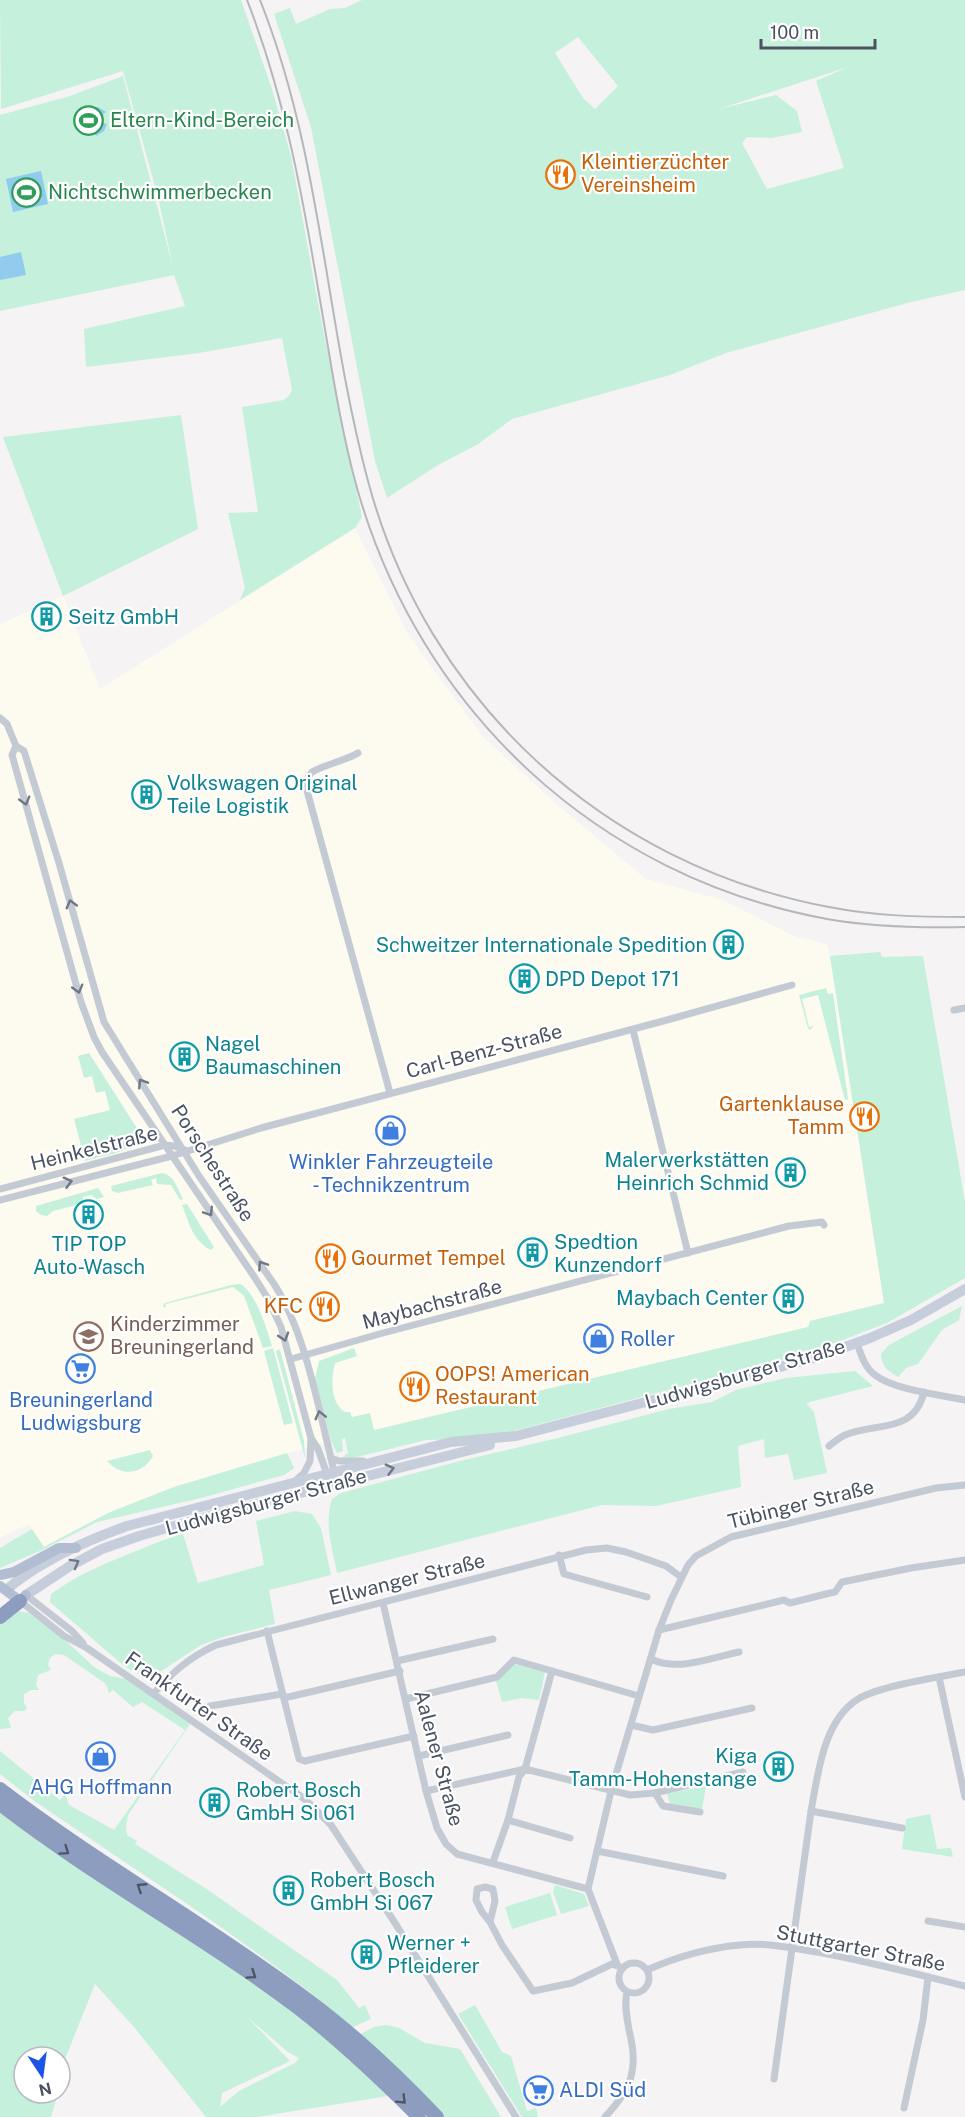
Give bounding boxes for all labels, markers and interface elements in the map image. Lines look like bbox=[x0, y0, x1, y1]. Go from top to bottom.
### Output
scale bar bbox=[761, 12, 875, 50]
text: 100 m bbox=[770, 22, 819, 43]
sports icon: Eltern-Kind-Bereich bbox=[73, 104, 105, 136]
place label: Eltern-Kind-Bereich bbox=[110, 108, 294, 132]
place label: Kleintierzüchter Vereinsheim bbox=[581, 150, 730, 197]
restaurant icon: Kleintierzüchter Vereinsheim bbox=[544, 158, 576, 190]
sports icon: Nichtschwimmerbecken bbox=[11, 176, 43, 208]
place label: Nichtschwimmerbecken bbox=[48, 180, 272, 204]
building icon: Seitz GmbH bbox=[31, 601, 63, 633]
place label: Seitz GmbH bbox=[68, 605, 179, 629]
place label: Volkswagen Original Teile Logistik bbox=[167, 771, 358, 818]
building icon: Volkswagen Original Teile Logistik bbox=[130, 778, 162, 810]
one-way arrow bbox=[18, 796, 30, 806]
one-way arrow bbox=[65, 899, 78, 909]
building icon: Schweitzer Internationale Spedition bbox=[712, 929, 744, 961]
place label: Schweitzer Internationale Spedition bbox=[376, 933, 707, 957]
building icon: DPD Depot 171 bbox=[508, 963, 540, 995]
place label: DPD Depot 171 bbox=[545, 967, 680, 991]
one-way arrow bbox=[70, 984, 83, 994]
street label: Carl-Benz-Straße bbox=[403, 1019, 565, 1083]
place label: Nagel Baumaschinen bbox=[205, 1032, 341, 1079]
building icon: Nagel Baumaschinen bbox=[168, 1040, 200, 1072]
one-way arrow bbox=[138, 1079, 150, 1089]
place label: Gartenklause Tamm bbox=[719, 1092, 844, 1139]
street label: Porschestraße bbox=[166, 1100, 260, 1226]
restaurant icon: Gartenklause Tamm bbox=[849, 1100, 881, 1132]
shop icon: Winkler Fahrzeugteile - Technikzentrum bbox=[375, 1115, 407, 1147]
street label: Heinkelstraße bbox=[28, 1121, 160, 1175]
place label: Malerwerkstätten Heinrich Schmid bbox=[604, 1148, 769, 1195]
place label: Winkler Fahrzeugteile - Technikzentrum bbox=[289, 1150, 493, 1197]
building icon: Malerwerkstätten Heinrich Schmid bbox=[774, 1156, 806, 1188]
one-way arrow bbox=[63, 1177, 73, 1190]
building icon: TIP TOP Auto-Wasch bbox=[73, 1198, 105, 1230]
one-way arrow bbox=[202, 1205, 213, 1216]
place label: Spedtion Kunzendorf bbox=[554, 1230, 662, 1277]
place label: TIP TOP Auto-Wasch bbox=[33, 1232, 145, 1279]
building icon: Spedtion Kunzendorf bbox=[517, 1237, 549, 1269]
restaurant icon: Gourmet Tempel bbox=[314, 1242, 346, 1274]
place label: Gourmet Tempel bbox=[351, 1246, 506, 1270]
one-way arrow bbox=[258, 1261, 269, 1272]
street label: Maybachstraße bbox=[360, 1274, 504, 1334]
building icon: Maybach Center bbox=[773, 1282, 805, 1314]
place label: Maybach Center bbox=[616, 1286, 768, 1310]
restaurant icon: KFC bbox=[308, 1290, 340, 1322]
place label: KFC bbox=[264, 1294, 303, 1318]
place label: Kinderzimmer Breuningerland bbox=[110, 1312, 254, 1359]
school or university icon: Kinderzimmer Breuningerland bbox=[73, 1320, 105, 1352]
shop icon: Roller bbox=[583, 1323, 615, 1355]
place label: Roller bbox=[620, 1327, 675, 1351]
one-way arrow bbox=[277, 1331, 289, 1342]
street label: Ludwigsburger Straße bbox=[642, 1334, 848, 1414]
supermarket icon: Breuningerland Ludwigsburg bbox=[65, 1353, 97, 1385]
place label: OOPS! American Restaurant bbox=[435, 1362, 589, 1409]
restaurant icon: OOPS! American Restaurant bbox=[398, 1370, 430, 1402]
place label: Breuningerland Ludwigsburg bbox=[9, 1388, 153, 1435]
one-way arrow bbox=[315, 1410, 328, 1420]
street label: Ludwigsburger Straße bbox=[163, 1464, 369, 1540]
one-way arrow bbox=[385, 1464, 395, 1477]
street label: Tübinger Straße bbox=[726, 1474, 876, 1534]
street label: Ellwanger Straße bbox=[326, 1548, 488, 1610]
one-way arrow bbox=[69, 1559, 79, 1570]
street label: Frankfurter Straße bbox=[121, 1646, 277, 1766]
street label: Aalener Straße bbox=[409, 1687, 469, 1829]
shop icon: AHG Hoffmann bbox=[85, 1741, 117, 1773]
place label: Kiga Tamm-Hohenstange bbox=[569, 1744, 757, 1791]
building icon: Kiga Tamm-Hohenstange bbox=[762, 1751, 794, 1783]
place label: AHG Hoffmann bbox=[30, 1775, 172, 1799]
place label: Robert Bosch GmbH Si 061 bbox=[236, 1778, 361, 1825]
building icon: Robert Bosch GmbH Si 061 bbox=[199, 1786, 231, 1818]
one-way arrow bbox=[59, 1844, 70, 1855]
place label: Robert Bosch GmbH Si 067 bbox=[310, 1868, 435, 1915]
building icon: Robert Bosch GmbH Si 067 bbox=[273, 1875, 305, 1907]
one-way arrow bbox=[137, 1883, 148, 1894]
street label: Stuttgarter Straße bbox=[774, 1920, 948, 1976]
place label: Werner + Pfleiderer bbox=[387, 1931, 480, 1978]
building icon: Werner + Pfleiderer bbox=[350, 1939, 382, 1971]
one-way arrow bbox=[246, 1968, 257, 1979]
north arrow bbox=[12, 2045, 72, 2105]
supermarket icon: ALDI Süd bbox=[522, 2074, 554, 2106]
text: N bbox=[37, 2078, 53, 2100]
place label: ALDI Süd bbox=[559, 2078, 646, 2102]
one-way arrow bbox=[395, 2093, 405, 2104]

